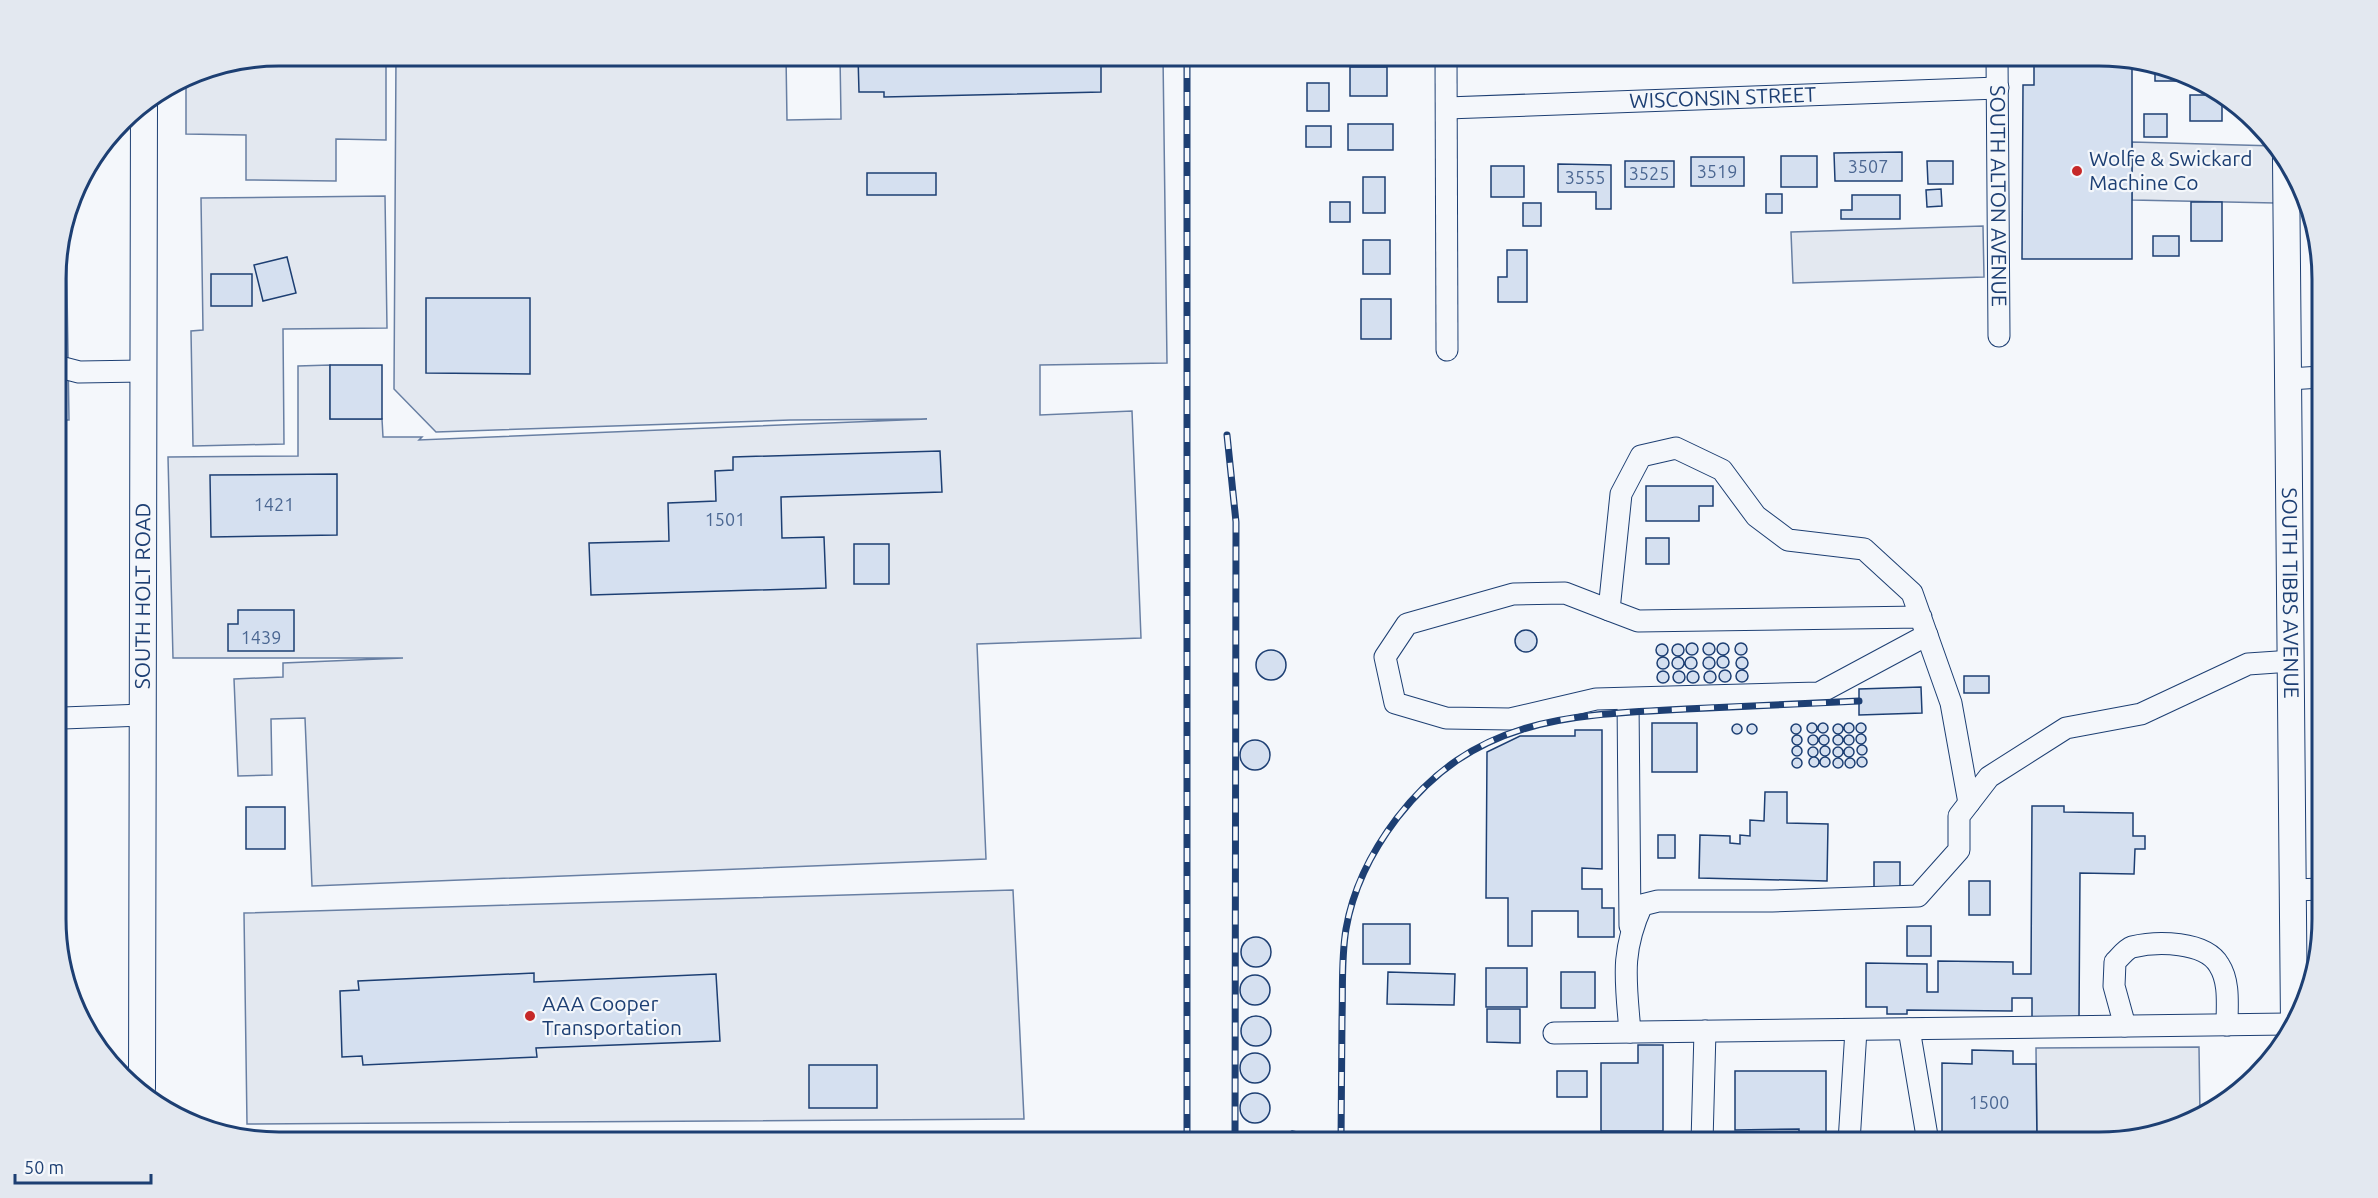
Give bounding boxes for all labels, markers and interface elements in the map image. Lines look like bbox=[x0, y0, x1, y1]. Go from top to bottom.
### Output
street label: WISCONSIN STREET bbox=[1629, 82, 1817, 112]
street label: SOUTH ALTON AVENUE bbox=[1986, 85, 2012, 307]
place label: Wolfe & Swickard Machine Co bbox=[2089, 146, 2253, 194]
house number: 3507 bbox=[1848, 156, 1888, 176]
house number: 3519 bbox=[1697, 161, 1737, 181]
house number: 3525 bbox=[1629, 163, 1669, 183]
marker: Wolfe & Swickard Machine Co bbox=[2070, 164, 2084, 178]
house number: 3555 bbox=[1565, 167, 1605, 187]
street label: SOUTH TIBBS AVENUE bbox=[2278, 487, 2304, 699]
house number: 1421 bbox=[254, 494, 294, 514]
street label: SOUTH HOLT ROAD bbox=[130, 503, 154, 689]
house number: 1501 bbox=[705, 509, 745, 529]
house number: 1439 bbox=[241, 627, 281, 647]
place label: AAA Cooper Transportation bbox=[542, 991, 682, 1039]
marker: AAA Cooper Transportation bbox=[523, 1009, 537, 1023]
house number: 1500 bbox=[1969, 1092, 2009, 1112]
scale bar bbox=[15, 1147, 152, 1185]
text: 50 m bbox=[24, 1157, 64, 1177]

